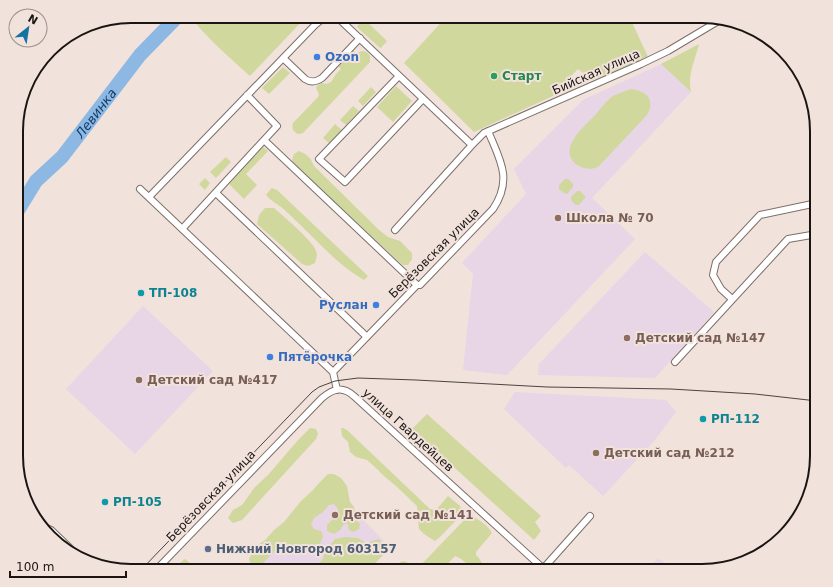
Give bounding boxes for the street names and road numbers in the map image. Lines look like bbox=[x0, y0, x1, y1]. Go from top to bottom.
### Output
street label: Бийская улица bbox=[550, 46, 642, 98]
street label: Берёзовская улица bbox=[386, 205, 482, 301]
street label: улица Гвардейцев bbox=[360, 386, 456, 474]
street label: Берёзовская улица bbox=[164, 447, 258, 545]

